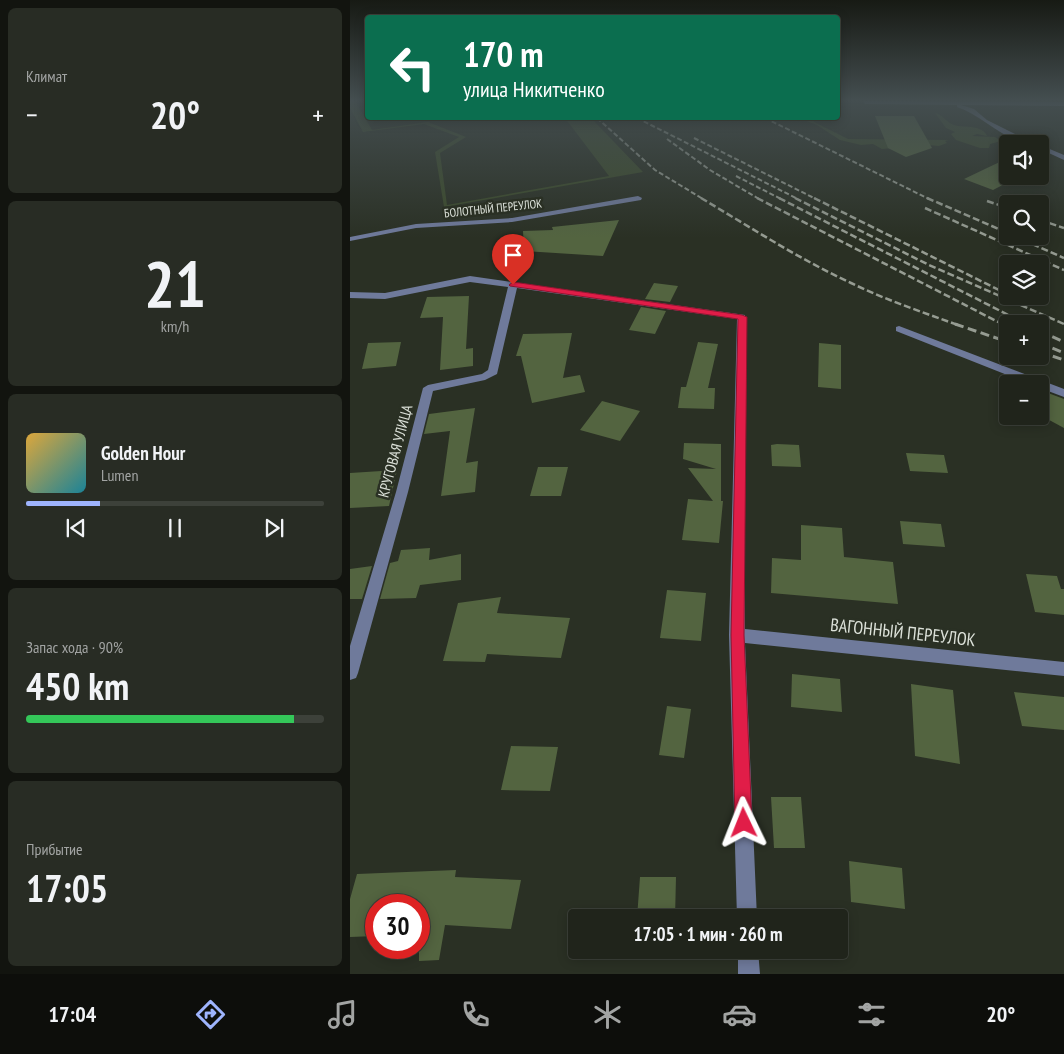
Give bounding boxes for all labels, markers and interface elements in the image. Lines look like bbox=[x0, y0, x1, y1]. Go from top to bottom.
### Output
text: 170 m bbox=[463, 31, 544, 77]
icon: left bbox=[380, 35, 445, 100]
text: Климат bbox=[26, 66, 67, 86]
text: улица Никитченко bbox=[463, 75, 605, 103]
text: 20° bbox=[150, 90, 200, 139]
text: − bbox=[26, 96, 38, 133]
text: + bbox=[312, 96, 324, 133]
map controls bbox=[999, 135, 1049, 425]
button: sound bbox=[999, 135, 1049, 185]
street label: БОЛОТНЫЙ ПЕРЕУЛОК bbox=[443, 195, 543, 221]
button: search bbox=[999, 195, 1049, 245]
pin bbox=[492, 234, 534, 285]
text: 21 bbox=[144, 241, 206, 325]
icon: arrive bbox=[499, 241, 527, 269]
button: layers bbox=[999, 255, 1049, 305]
button: + bbox=[999, 315, 1049, 365]
text: km/h bbox=[161, 316, 189, 336]
button: − bbox=[999, 375, 1049, 425]
street label: КРУГОВАЯ УЛИЦА bbox=[373, 402, 417, 500]
text: Golden Hour bbox=[101, 441, 185, 465]
text: Lumen bbox=[101, 465, 138, 485]
icon: previous bbox=[62, 514, 90, 542]
icon: pause bbox=[161, 514, 189, 542]
icon: next bbox=[260, 514, 288, 542]
street label: ВАГОННЫЙ ПЕРЕУЛОК bbox=[829, 613, 977, 651]
text: Запас хода · 90% bbox=[26, 637, 123, 657]
text: 450 km bbox=[26, 661, 129, 710]
position arrow bbox=[717, 796, 769, 848]
text: Прибытие bbox=[26, 839, 83, 859]
text: 17:05 bbox=[26, 863, 108, 912]
speed limit sign: 30 bbox=[365, 894, 430, 959]
text: 17:05 · 1 мин · 260 m bbox=[634, 922, 782, 946]
icon: directions bbox=[193, 997, 228, 1032]
icon: music bbox=[325, 997, 360, 1032]
icon: phone bbox=[458, 997, 493, 1032]
icon: climate bbox=[590, 997, 625, 1032]
icon: car bbox=[722, 997, 757, 1032]
icon: filters bbox=[854, 997, 889, 1032]
text: 17:04 bbox=[49, 1000, 96, 1028]
text: 20° bbox=[986, 1000, 1015, 1028]

